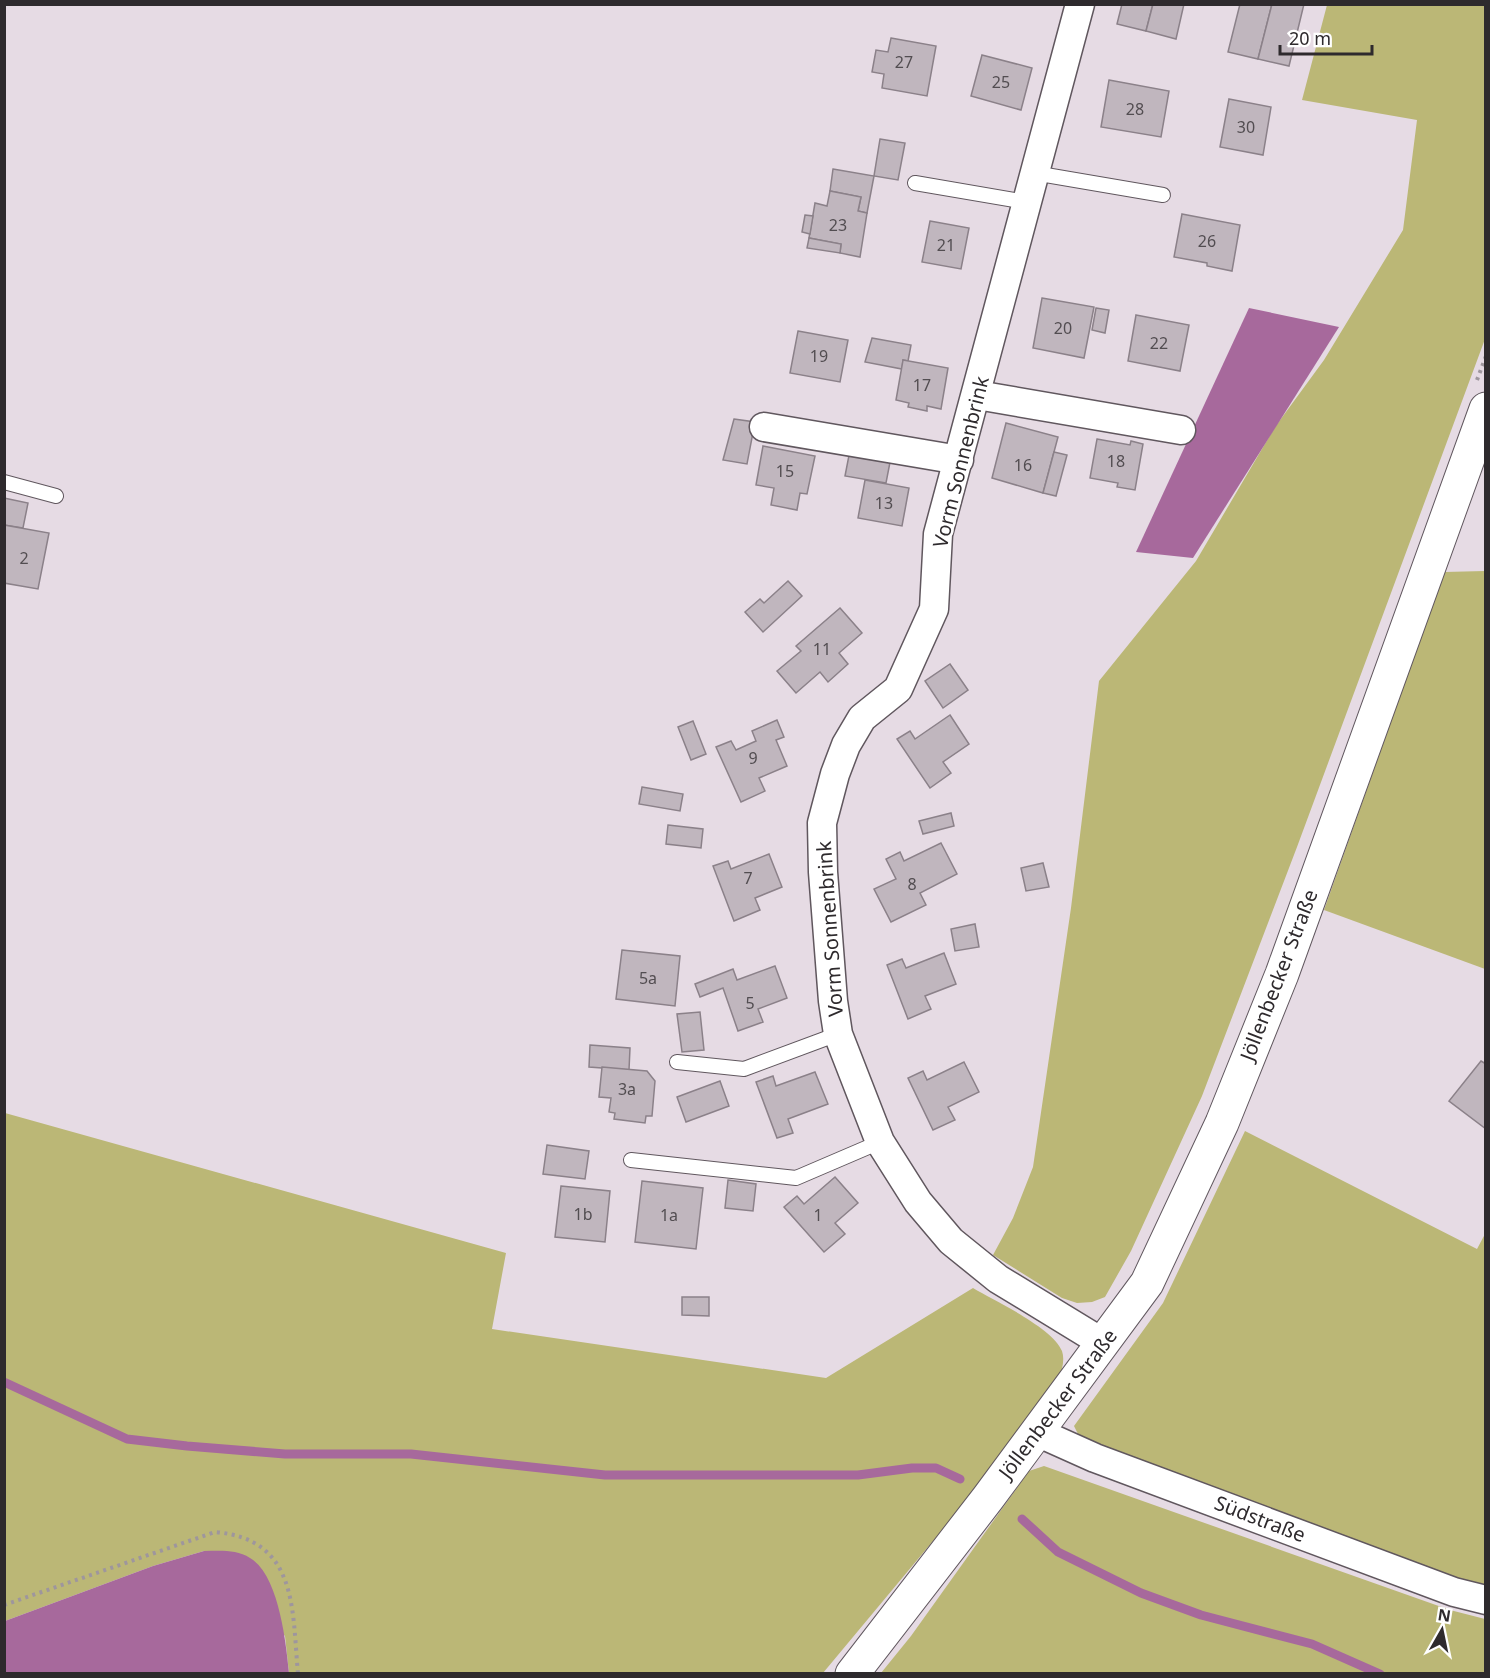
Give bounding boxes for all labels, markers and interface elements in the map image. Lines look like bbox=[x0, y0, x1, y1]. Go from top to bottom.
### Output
scale bar bbox=[1280, 18, 1372, 56]
text: 20 m bbox=[1289, 26, 1331, 50]
house number: 27 bbox=[895, 51, 913, 73]
house number: 25 bbox=[992, 71, 1010, 93]
house number: 28 bbox=[1126, 98, 1144, 120]
house number: 30 bbox=[1237, 116, 1255, 138]
house number: 23 bbox=[829, 214, 847, 236]
house number: 26 bbox=[1198, 230, 1216, 252]
house number: 21 bbox=[937, 234, 955, 256]
house number: 20 bbox=[1054, 317, 1072, 339]
house number: 22 bbox=[1150, 332, 1168, 354]
house number: 19 bbox=[810, 345, 828, 367]
street label: Vorm Sonnenbrink bbox=[926, 373, 995, 551]
house number: 17 bbox=[913, 374, 931, 396]
house number: 18 bbox=[1107, 450, 1125, 472]
house number: 16 bbox=[1014, 454, 1032, 476]
house number: 15 bbox=[776, 460, 794, 482]
house number: 13 bbox=[875, 492, 893, 514]
house number: 2 bbox=[19, 547, 29, 569]
house number: 11 bbox=[813, 638, 831, 660]
house number: 9 bbox=[748, 747, 758, 769]
street label: Vorm Sonnenbrink bbox=[810, 840, 849, 1018]
house number: 7 bbox=[743, 867, 753, 889]
house number: 8 bbox=[907, 873, 917, 895]
street label: Jöllenbecker Straße bbox=[1233, 885, 1324, 1066]
house number: 5a bbox=[639, 967, 657, 989]
house number: 5 bbox=[745, 992, 755, 1014]
house number: 3a bbox=[618, 1078, 636, 1100]
house number: 1b bbox=[574, 1203, 593, 1225]
house number: 1a bbox=[660, 1204, 678, 1226]
house number: 1 bbox=[813, 1204, 823, 1226]
street label: Jöllenbecker Straße bbox=[991, 1323, 1123, 1486]
street label: Südstraße bbox=[1211, 1489, 1310, 1548]
north arrow bbox=[1412, 1600, 1472, 1660]
text: N bbox=[1436, 1603, 1452, 1627]

